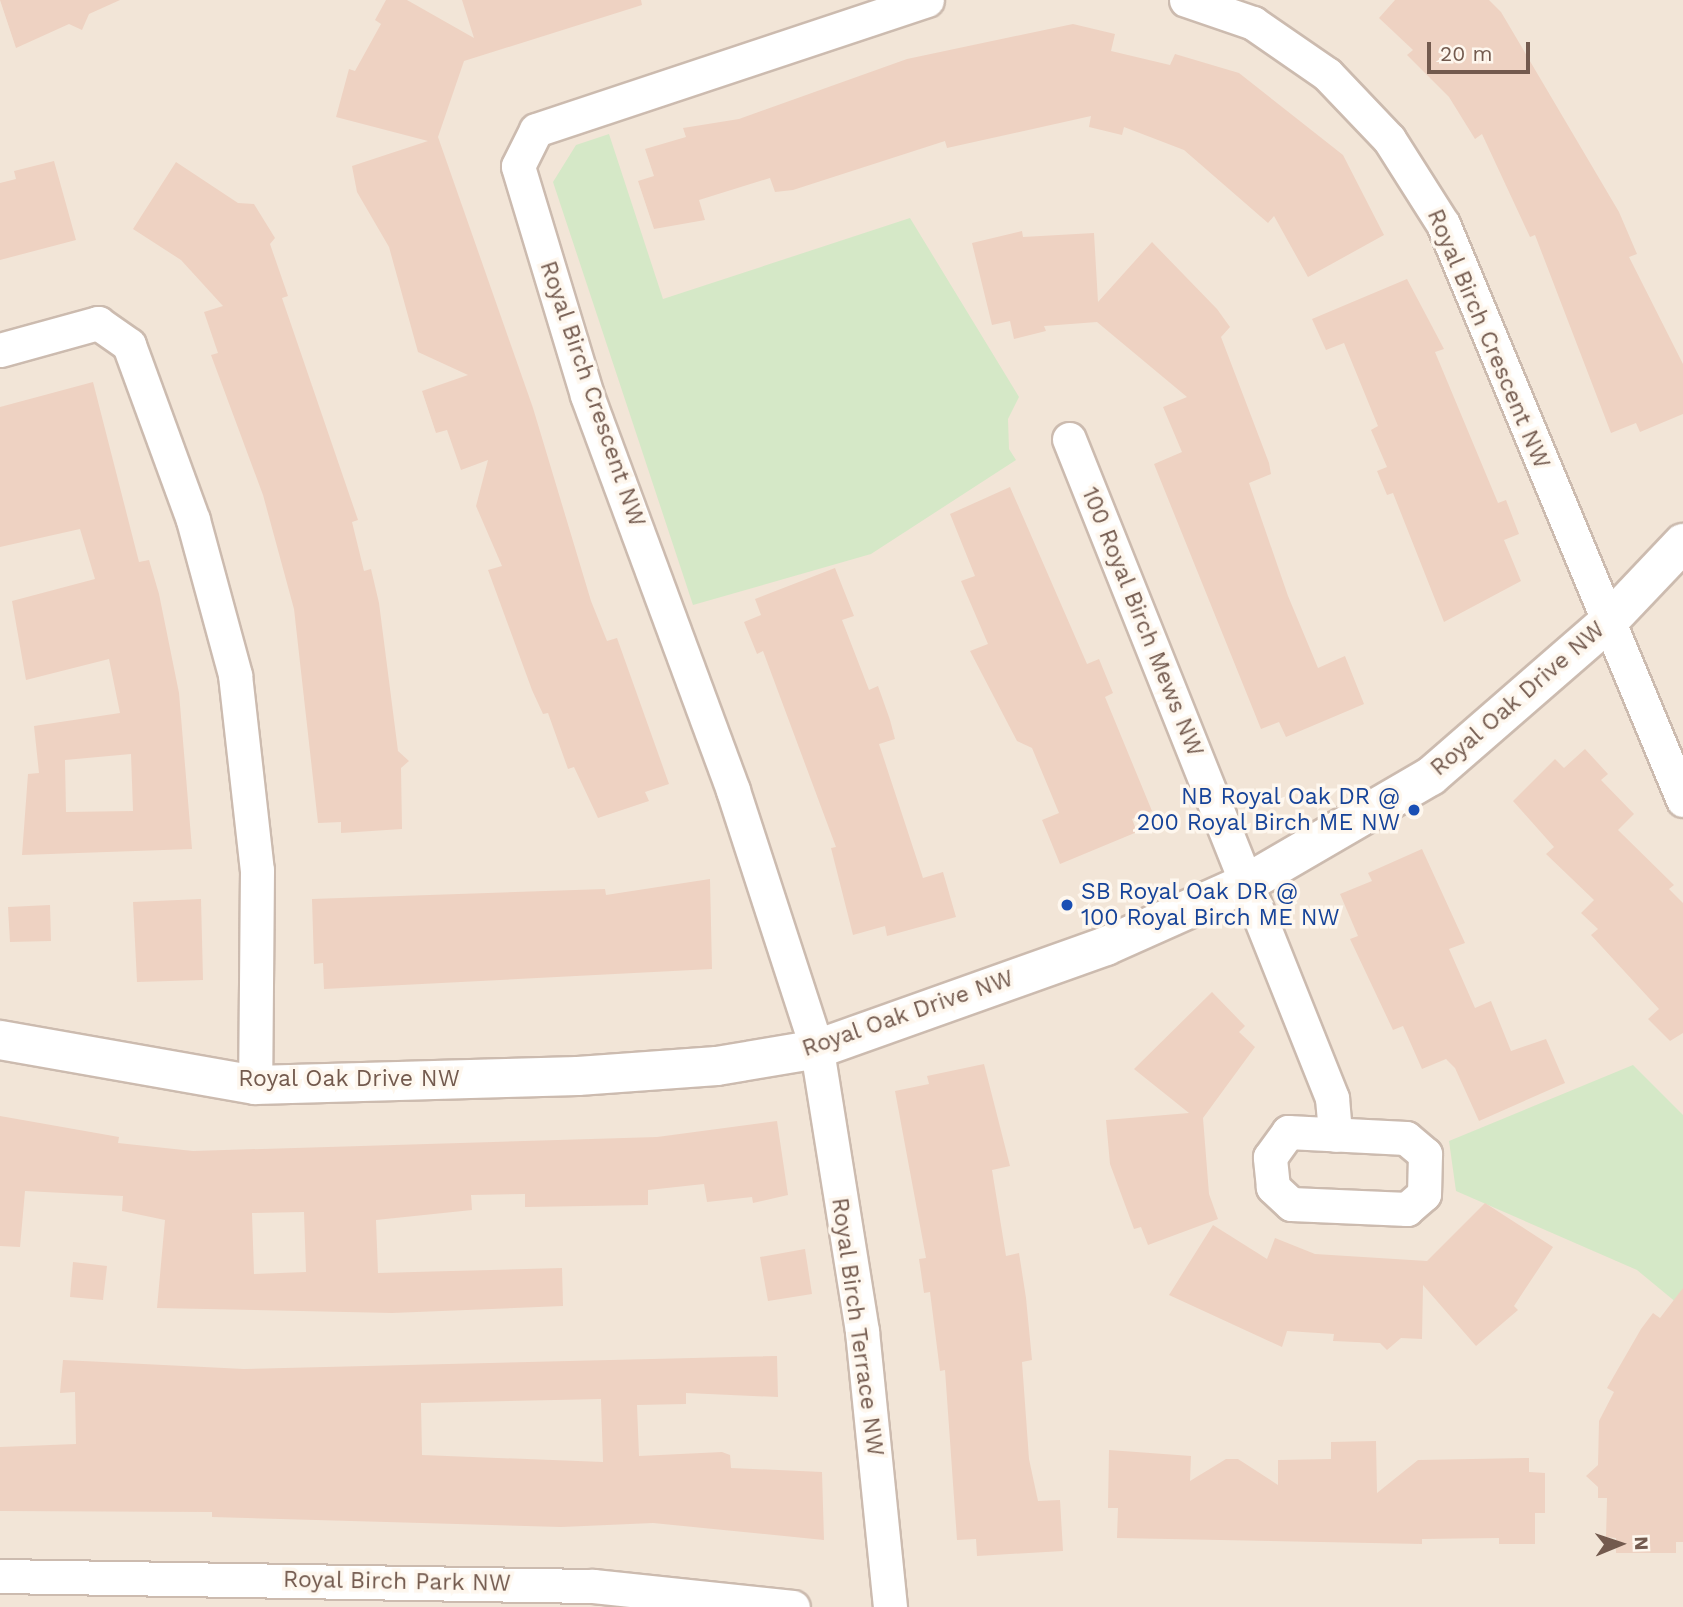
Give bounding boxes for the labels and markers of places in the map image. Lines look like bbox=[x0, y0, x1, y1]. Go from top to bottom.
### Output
place label: NB Royal Oak DR @ 200 Royal Birch ME NW bbox=[1136, 783, 1400, 837]
marker: NB Royal Oak DR @ 200 Royal Birch ME NW bbox=[1406, 802, 1422, 818]
place label: SB Royal Oak DR @ 100 Royal Birch ME NW bbox=[1081, 878, 1341, 932]
marker: SB Royal Oak DR @ 100 Royal Birch ME NW bbox=[1059, 897, 1075, 913]

